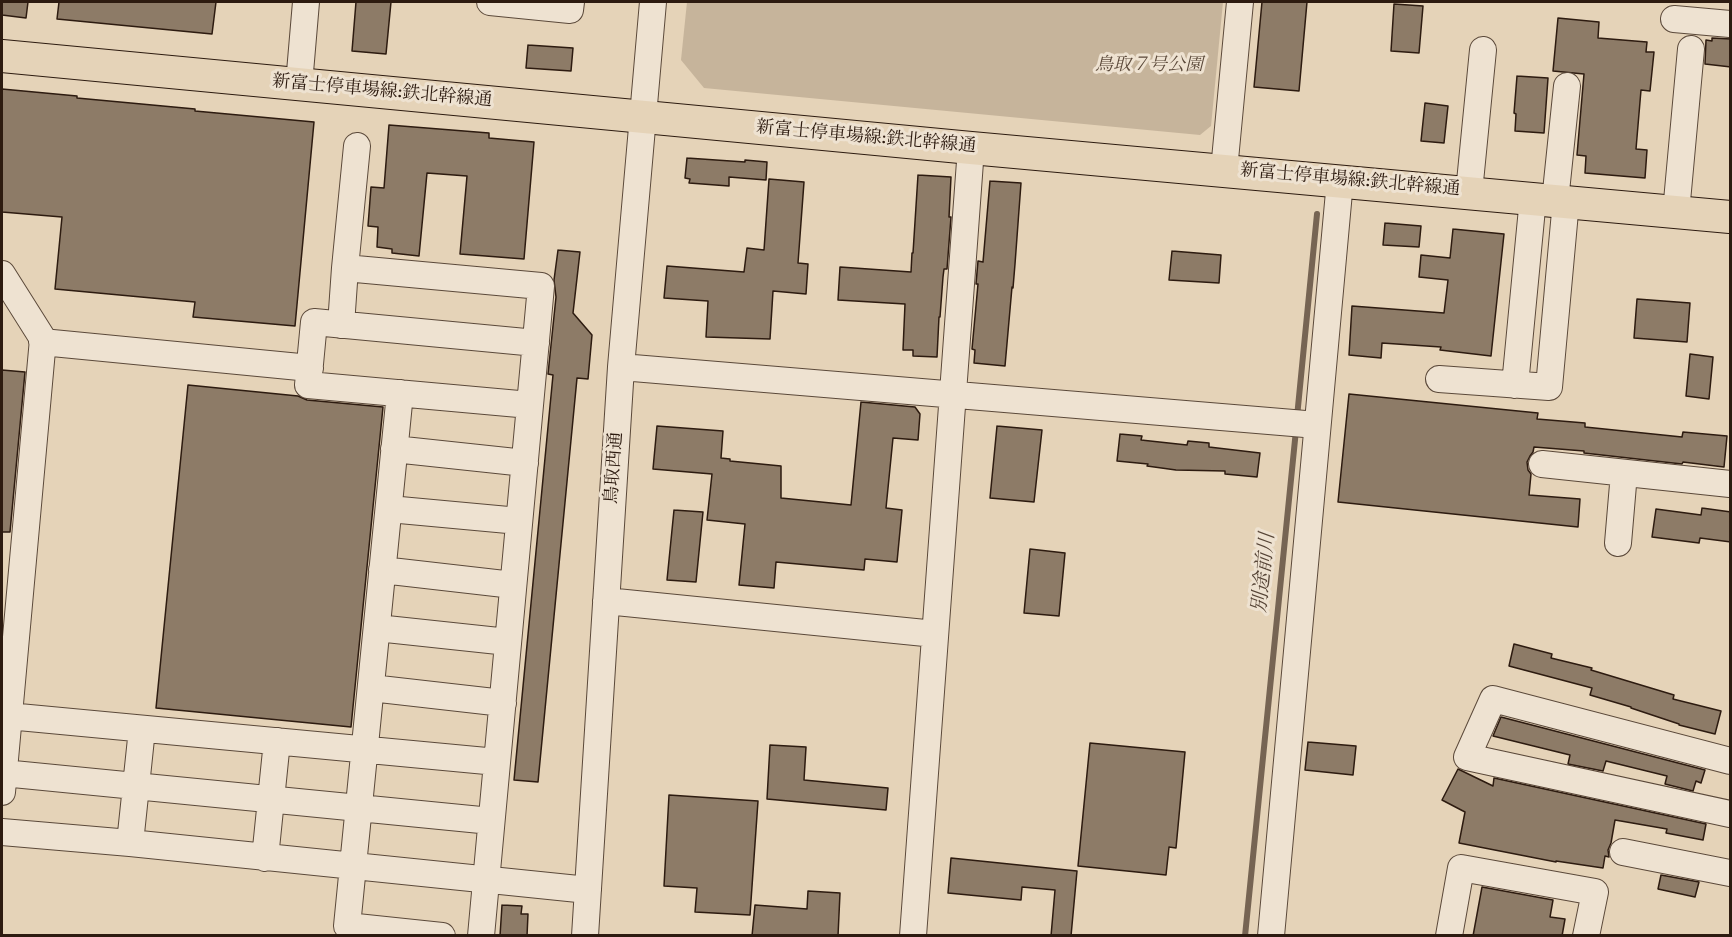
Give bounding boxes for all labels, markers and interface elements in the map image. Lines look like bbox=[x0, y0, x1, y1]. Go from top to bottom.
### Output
park label: 鳥取７号公園 bbox=[1095, 55, 1203, 77]
street label: 新富士停車場線:鉄北幹線通 bbox=[271, 72, 493, 112]
street label: 新富士停車場線:鉄北幹線通 bbox=[755, 118, 977, 158]
street label: 新富士停車場線:鉄北幹線通 bbox=[1239, 161, 1461, 201]
street label: 鳥取西通 bbox=[602, 431, 628, 505]
water label: 別途前川 bbox=[1249, 532, 1281, 614]

